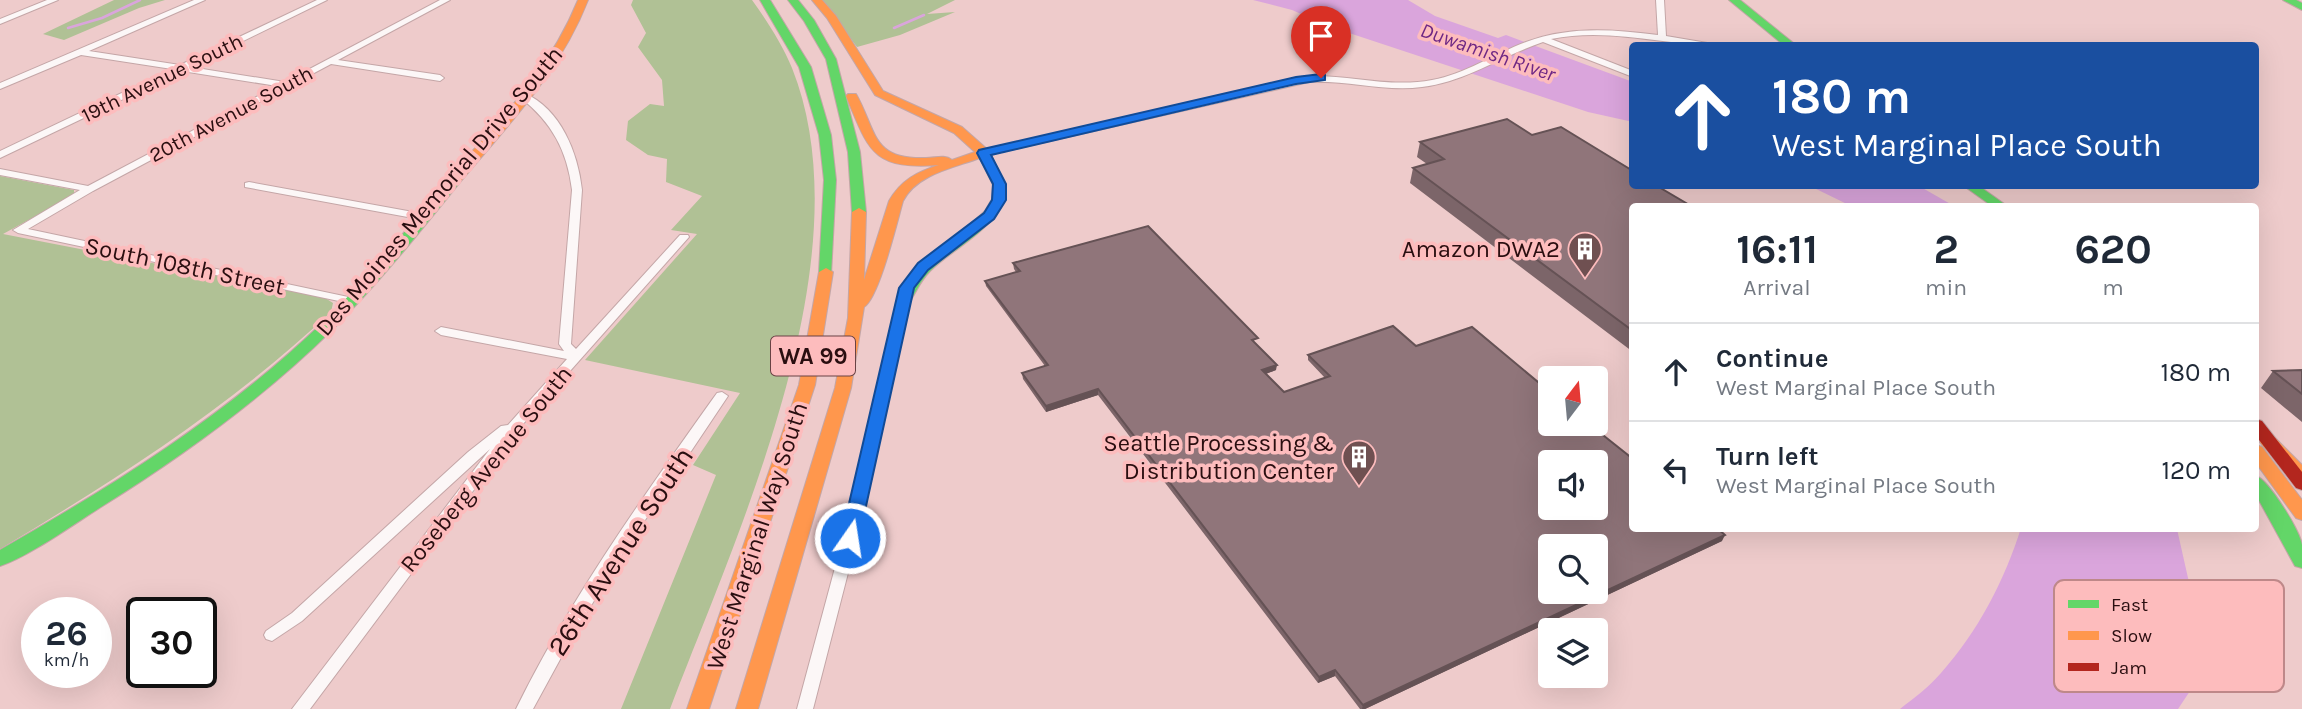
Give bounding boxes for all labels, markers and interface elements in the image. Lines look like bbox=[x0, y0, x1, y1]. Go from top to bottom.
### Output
pin bbox=[1291, 6, 1351, 78]
icon: arrive bbox=[1302, 17, 1340, 55]
water label: Duwamish River bbox=[1417, 18, 1559, 87]
street label: 19th Avenue South bbox=[78, 29, 246, 127]
street label: Des Moines Memorial Drive South bbox=[310, 41, 568, 341]
street label: 20th Avenue South bbox=[145, 61, 317, 167]
text: 180 m bbox=[1772, 68, 1911, 125]
icon: ahead bbox=[1657, 70, 1748, 161]
text: West Marginal Place South bbox=[1772, 127, 2162, 164]
text: 16:11 bbox=[1736, 224, 1818, 274]
text: 2 bbox=[1933, 224, 1959, 274]
text: 620 bbox=[2074, 224, 2152, 274]
building icon: Amazon DWA2 bbox=[1566, 230, 1604, 279]
street label: South 108th Street bbox=[83, 231, 287, 301]
place label: Amazon DWA2 bbox=[1402, 235, 1560, 263]
text: Arrival bbox=[1743, 274, 1811, 301]
text: min bbox=[1925, 274, 1967, 301]
text: m bbox=[2102, 274, 2124, 301]
road number: WA 99 bbox=[771, 336, 855, 376]
text: Continue bbox=[1716, 343, 1828, 374]
icon: ahead bbox=[1657, 353, 1695, 391]
text: 180 m bbox=[2161, 357, 2231, 388]
street label: Roseberg Avenue South bbox=[394, 360, 578, 578]
north arrow bbox=[1538, 366, 1608, 436]
map controls bbox=[1538, 366, 1608, 688]
text: West Marginal Place South bbox=[1716, 374, 1996, 401]
street label: West Marginal Way South bbox=[701, 399, 813, 673]
place label: Seattle Processing & Distribution Center bbox=[1103, 429, 1334, 485]
building icon: Seattle Processing & Distribution Center bbox=[1340, 438, 1378, 487]
street label: 26th Avenue South bbox=[541, 441, 700, 662]
text: Turn left bbox=[1716, 441, 1818, 472]
button: sound bbox=[1538, 450, 1608, 520]
icon: left bbox=[1657, 451, 1695, 489]
text: 120 m bbox=[2161, 455, 2231, 486]
text: West Marginal Place South bbox=[1716, 472, 1996, 499]
position arrow bbox=[813, 501, 887, 575]
button: search bbox=[1538, 534, 1608, 604]
legend bbox=[2054, 580, 2284, 692]
text: Fast bbox=[2111, 594, 2148, 616]
speed limit sign: 30 bbox=[126, 597, 217, 688]
text: 26 bbox=[45, 613, 88, 654]
button: layers bbox=[1538, 618, 1608, 688]
text: Slow bbox=[2111, 625, 2152, 647]
text: km/h bbox=[44, 649, 89, 671]
text: Jam bbox=[2111, 657, 2147, 679]

